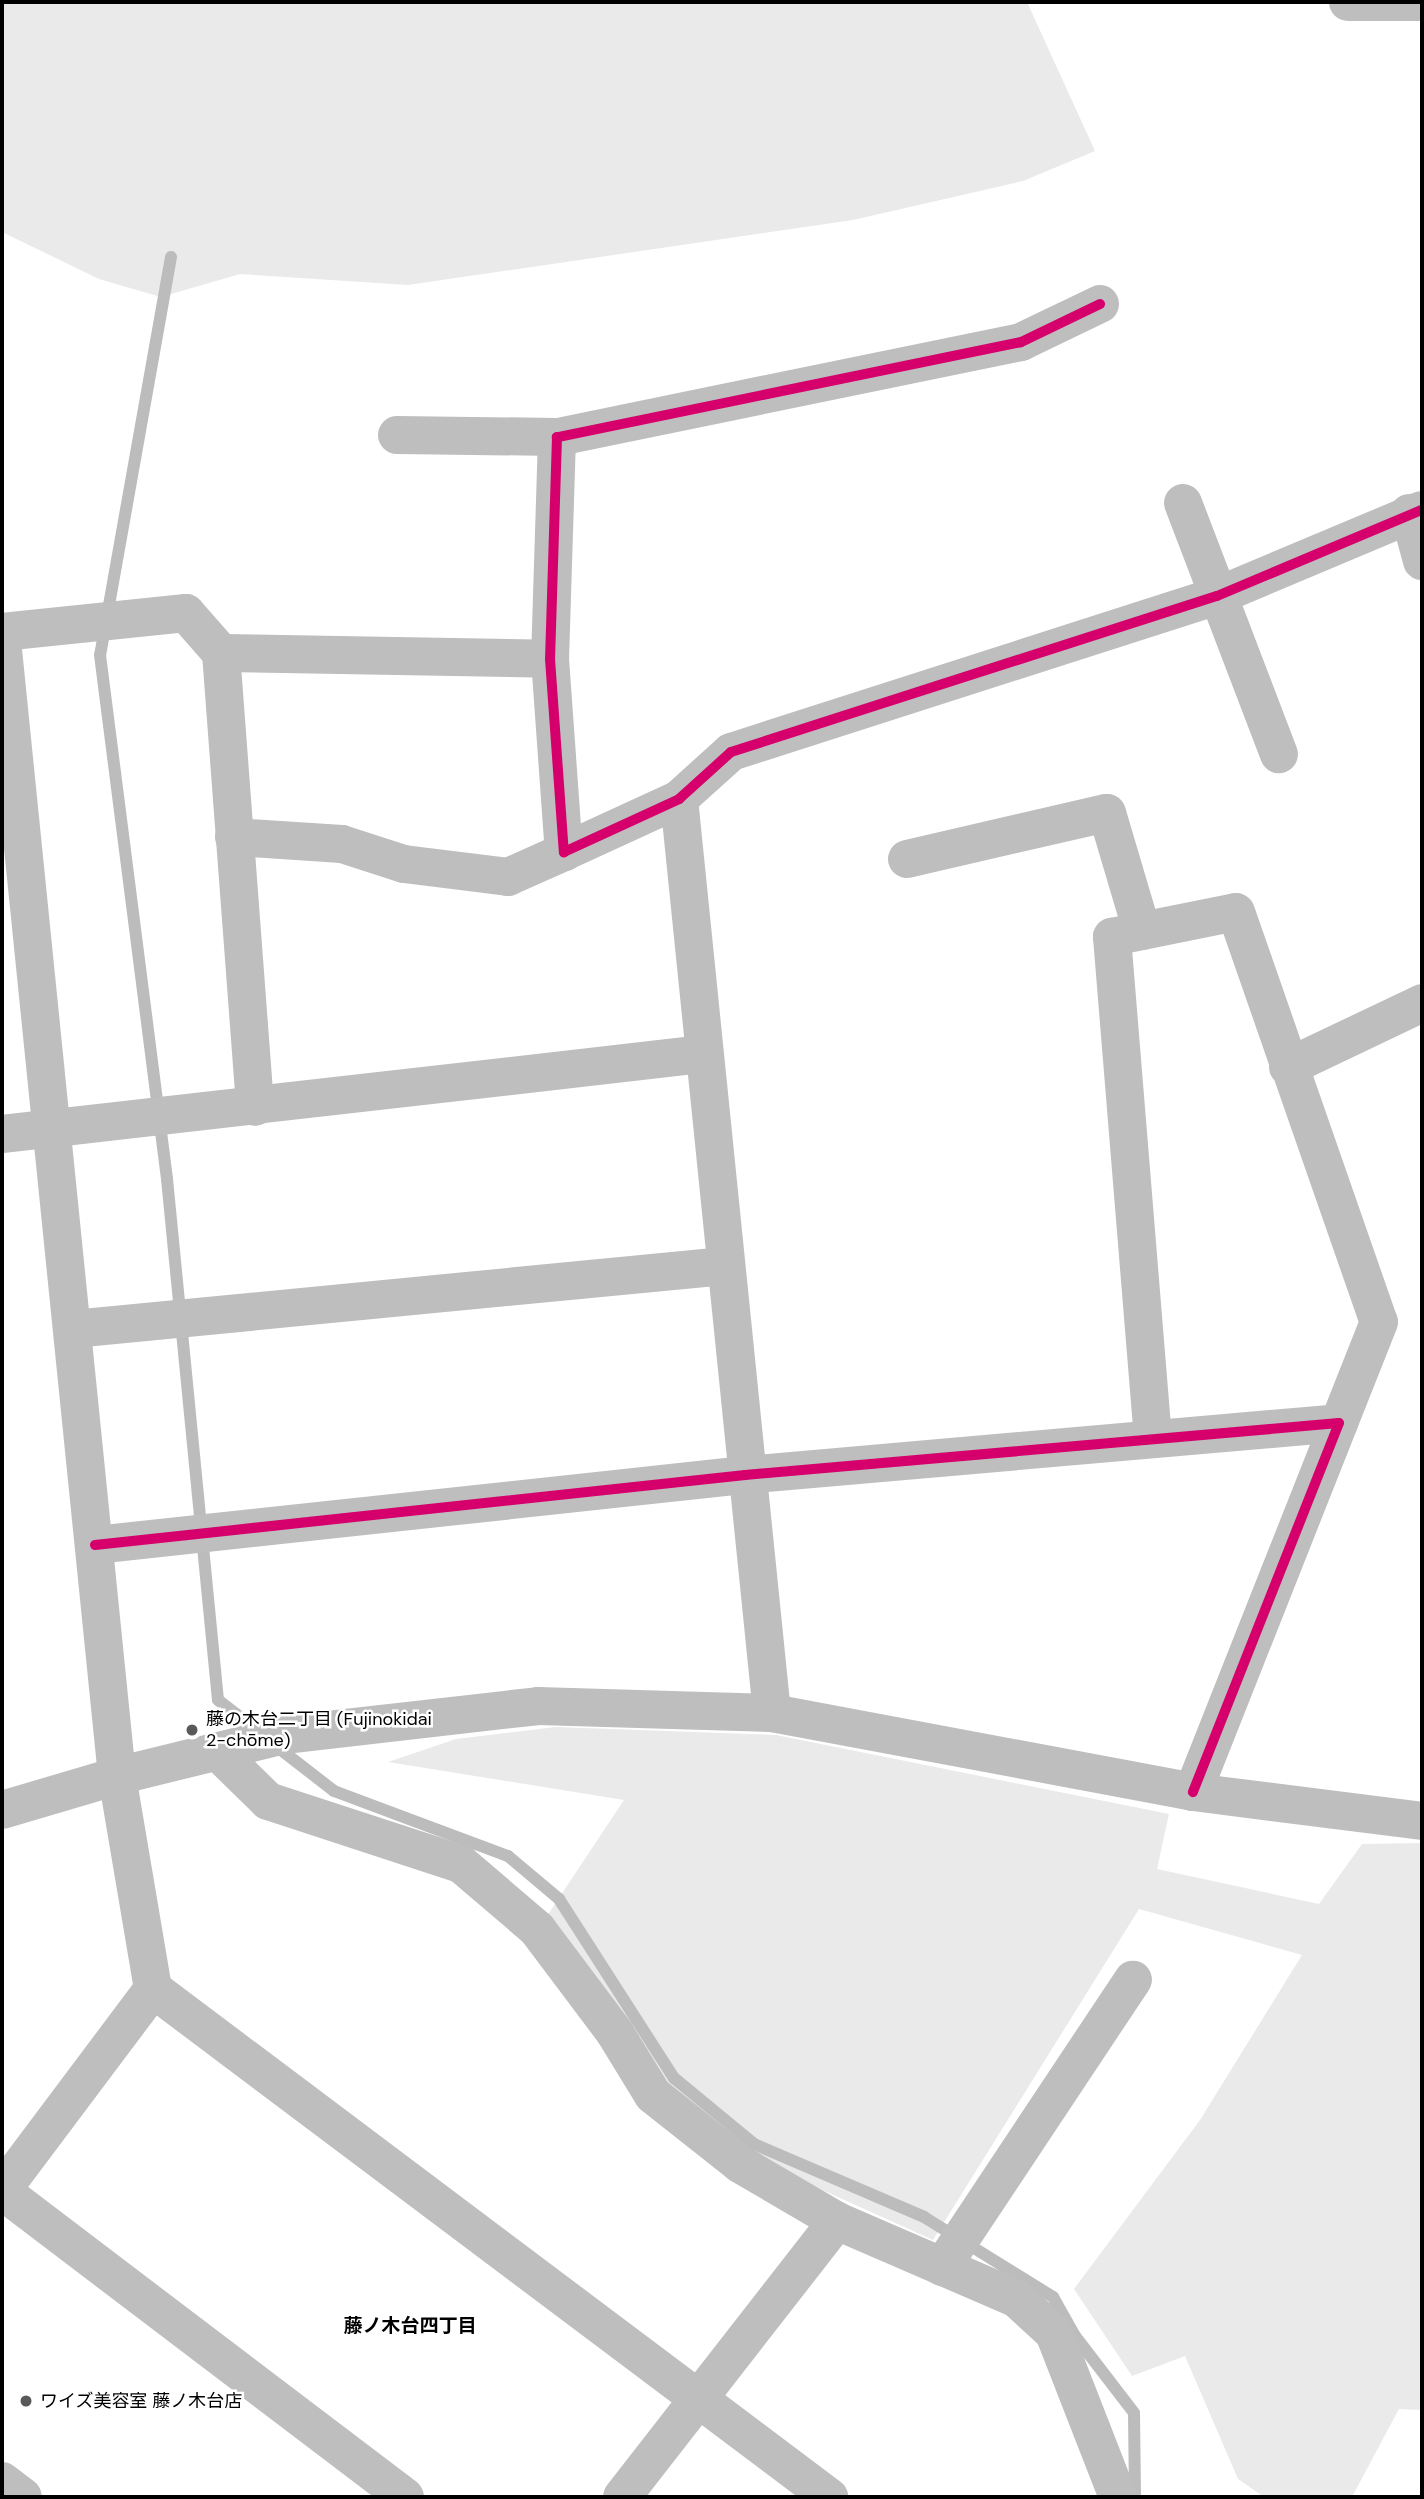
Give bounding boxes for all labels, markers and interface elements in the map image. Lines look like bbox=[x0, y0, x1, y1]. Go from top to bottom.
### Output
place label: 藤の木台二丁目 (Fujinokidai 2-chōme) bbox=[206, 1709, 432, 1752]
marker: 藤の木台二丁目 (Fujinokidai 2-chōme) bbox=[184, 1722, 200, 1738]
district label: 藤ノ木台四丁目 bbox=[344, 2315, 476, 2337]
place label: ワイズ美容室 藤ノ木台店 bbox=[40, 2390, 243, 2412]
marker: ワイズ美容室 藤ノ木台店 bbox=[18, 2393, 34, 2409]

